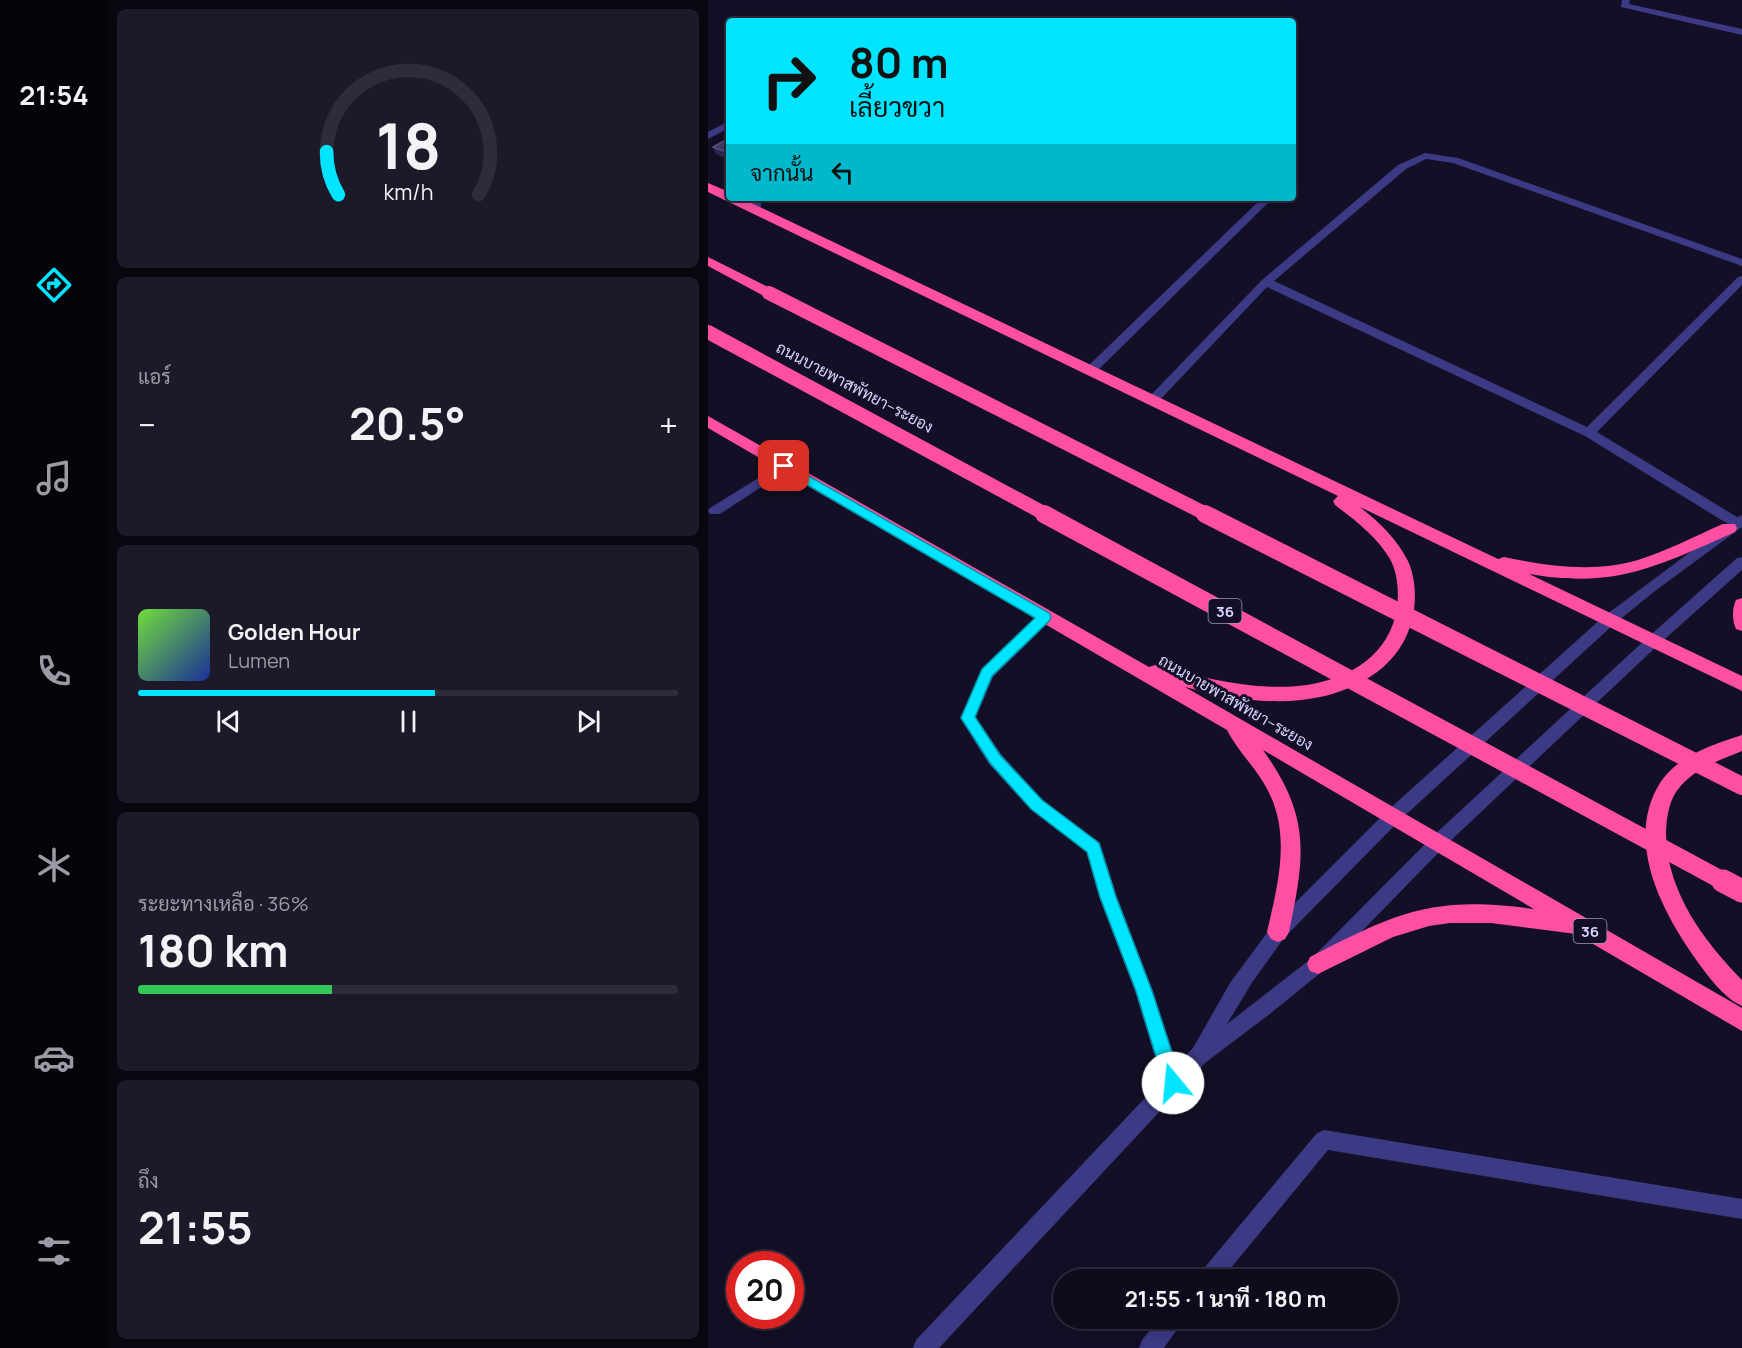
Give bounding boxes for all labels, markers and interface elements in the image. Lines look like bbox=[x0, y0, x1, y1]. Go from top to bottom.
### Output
text: 80 m bbox=[849, 33, 949, 91]
icon: right bbox=[750, 42, 828, 120]
text: 21:54 bbox=[19, 76, 89, 113]
text: เลี้ยวขวา bbox=[849, 88, 945, 125]
text: 18 bbox=[375, 103, 441, 189]
icon: left bbox=[826, 156, 859, 189]
text: จากนั้น bbox=[750, 158, 814, 188]
text: km/h bbox=[383, 178, 433, 207]
icon: directions bbox=[33, 264, 75, 306]
street label: ถนนบายพาสพัทยา–ระยอง bbox=[773, 336, 937, 438]
text: แอร์ bbox=[138, 363, 171, 390]
text: 20.5° bbox=[349, 392, 466, 454]
text: − bbox=[138, 402, 156, 447]
text: + bbox=[659, 402, 678, 447]
pin bbox=[758, 440, 809, 491]
icon: arrive bbox=[767, 449, 800, 482]
icon: music bbox=[33, 457, 75, 499]
road number: 36 bbox=[1208, 599, 1242, 623]
text: Golden Hour bbox=[228, 617, 361, 647]
text: Lumen bbox=[228, 647, 290, 674]
street label: ถนนบายพาสพัทยา–ระยอง bbox=[1155, 649, 1317, 755]
icon: phone bbox=[33, 650, 75, 692]
icon: previous bbox=[212, 705, 245, 738]
icon: pause bbox=[392, 705, 425, 738]
icon: next bbox=[572, 705, 605, 738]
icon: climate bbox=[33, 844, 75, 886]
text: ระยะทางเหลือ · 36% bbox=[138, 890, 309, 917]
text: 180 km bbox=[138, 919, 289, 981]
road number: 36 bbox=[1574, 919, 1606, 943]
icon: car bbox=[33, 1037, 75, 1079]
position arrow bbox=[1141, 1051, 1205, 1115]
text: ถึง bbox=[138, 1167, 159, 1194]
text: 21:55 bbox=[138, 1196, 253, 1258]
icon: filters bbox=[33, 1230, 75, 1272]
speed limit sign: 20 bbox=[726, 1251, 804, 1329]
text: 21:55 · 1 นาที · 180 m bbox=[1125, 1284, 1326, 1314]

